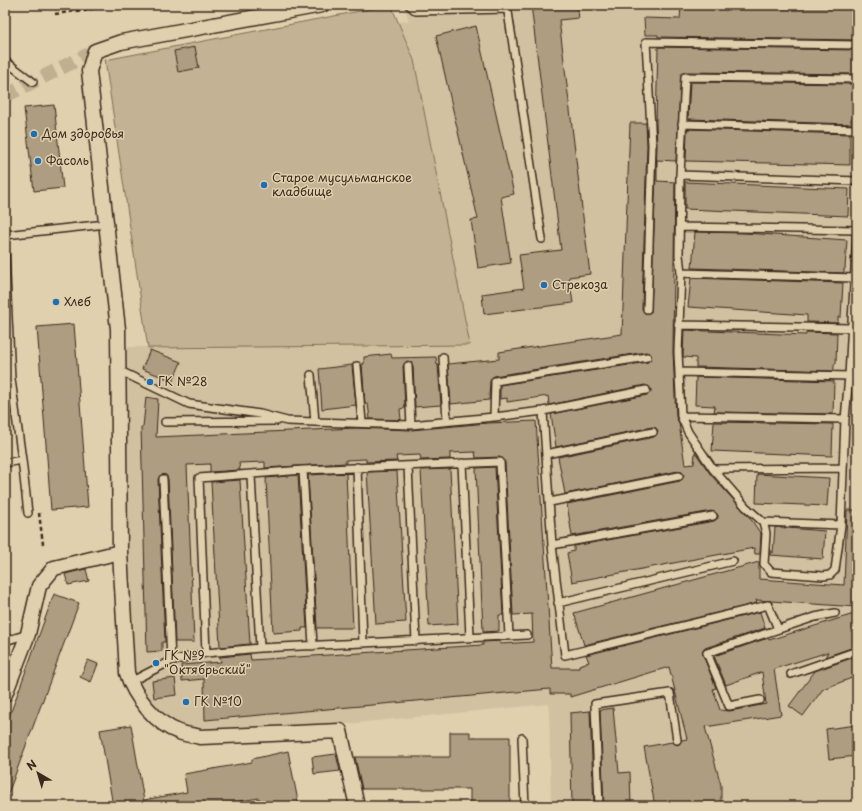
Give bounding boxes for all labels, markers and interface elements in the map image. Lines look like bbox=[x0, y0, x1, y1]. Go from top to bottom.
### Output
place label: Дом здоровья bbox=[41, 124, 124, 142]
marker: Дом здоровья bbox=[29, 129, 39, 139]
place label: Фасоль bbox=[46, 151, 89, 169]
marker: Фасоль bbox=[33, 156, 43, 166]
place label: Старое мусульманское кладбище bbox=[272, 168, 412, 200]
marker: Старое мусульманское кладбище bbox=[259, 180, 269, 190]
place label: Стрекоза bbox=[552, 275, 608, 293]
marker: Стрекоза bbox=[539, 280, 549, 290]
place label: Хлеб bbox=[64, 292, 91, 310]
marker: Хлеб bbox=[51, 297, 61, 307]
place label: ГК №28 bbox=[158, 372, 208, 390]
marker: ГК №28 bbox=[145, 377, 155, 387]
place label: ГК №9 "Октябрьский" bbox=[164, 646, 251, 678]
marker: ГК №9 "Октябрьский" bbox=[151, 658, 161, 668]
place label: ГК №10 bbox=[194, 692, 242, 710]
marker: ГК №10 bbox=[181, 697, 191, 707]
north arrow bbox=[18, 753, 58, 793]
text: N bbox=[23, 755, 40, 774]

